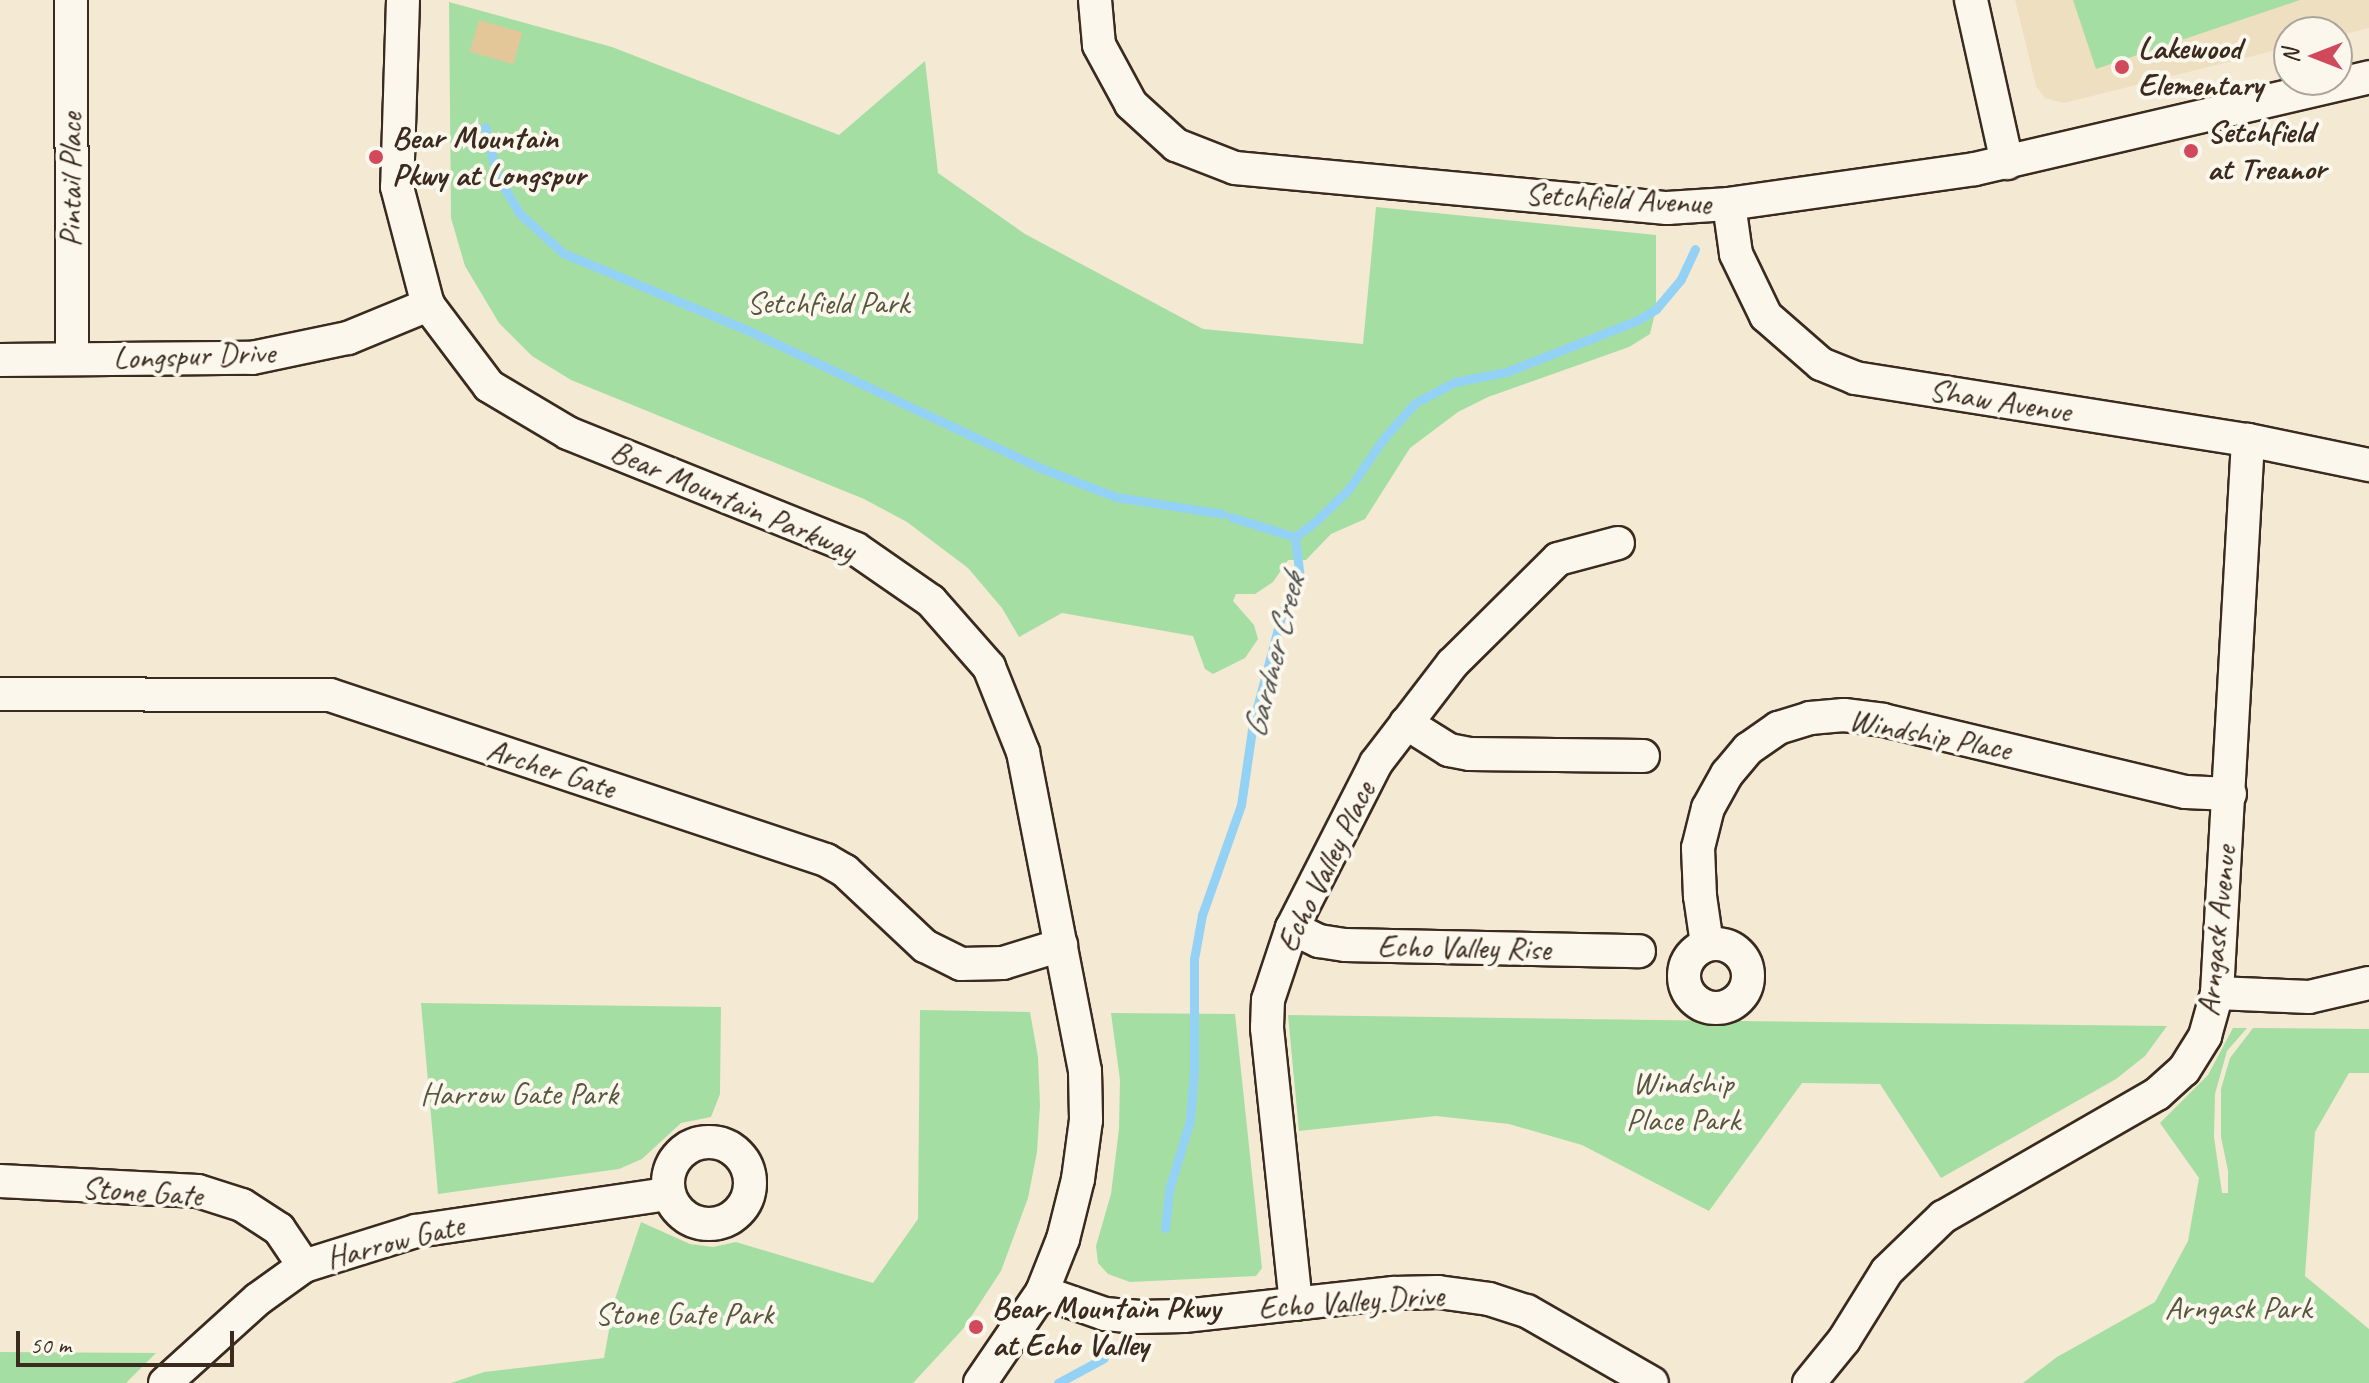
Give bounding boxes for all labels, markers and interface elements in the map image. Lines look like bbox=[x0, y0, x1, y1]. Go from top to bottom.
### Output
north arrow bbox=[2273, 16, 2353, 96]
place label: Lakewood Elementary bbox=[2138, 30, 2263, 105]
text: N bbox=[2277, 49, 2305, 63]
marker: Lakewood Elementary bbox=[2113, 58, 2131, 76]
street label: Pintail Place bbox=[52, 113, 90, 247]
place label: Setchfield at Treanor bbox=[2207, 114, 2325, 189]
place label: Bear Mountain Pkwy at Longspur bbox=[392, 120, 585, 195]
marker: Setchfield at Treanor bbox=[2182, 142, 2200, 160]
marker: Bear Mountain Pkwy at Longspur bbox=[367, 148, 385, 166]
street label: Setchfield Avenue bbox=[1524, 175, 1712, 223]
park label: Setchfield Park bbox=[746, 284, 910, 322]
street label: Longspur Drive bbox=[112, 334, 276, 378]
street label: Shaw Avenue bbox=[1926, 371, 2074, 431]
street label: Bear Mountain Parkway bbox=[605, 432, 861, 570]
water label: Gardner Creek bbox=[1233, 570, 1313, 742]
street label: Windship Place bbox=[1845, 700, 2015, 770]
street label: Archer Gate bbox=[482, 730, 620, 808]
street label: Echo Valley Place bbox=[1268, 775, 1384, 959]
street label: Arngask Avenue bbox=[2189, 844, 2245, 1018]
street label: Echo Valley Rise bbox=[1377, 927, 1551, 969]
park label: Windship Place Park bbox=[1626, 1065, 1740, 1140]
park label: Harrow Gate Park bbox=[419, 1075, 619, 1113]
street label: Stone Gate bbox=[80, 1169, 204, 1215]
street label: Harrow Gate bbox=[322, 1206, 468, 1278]
street label: Echo Valley Drive bbox=[1256, 1276, 1446, 1328]
park label: Arngask Park bbox=[2164, 1289, 2312, 1327]
place label: Bear Mountain Pkwy at Echo Valley bbox=[992, 1290, 1221, 1365]
park label: Stone Gate Park bbox=[594, 1295, 774, 1333]
scale bar bbox=[20, 1315, 238, 1365]
marker: Bear Mountain Pkwy at Echo Valley bbox=[967, 1318, 985, 1336]
text: 50 m bbox=[30, 1330, 71, 1360]

